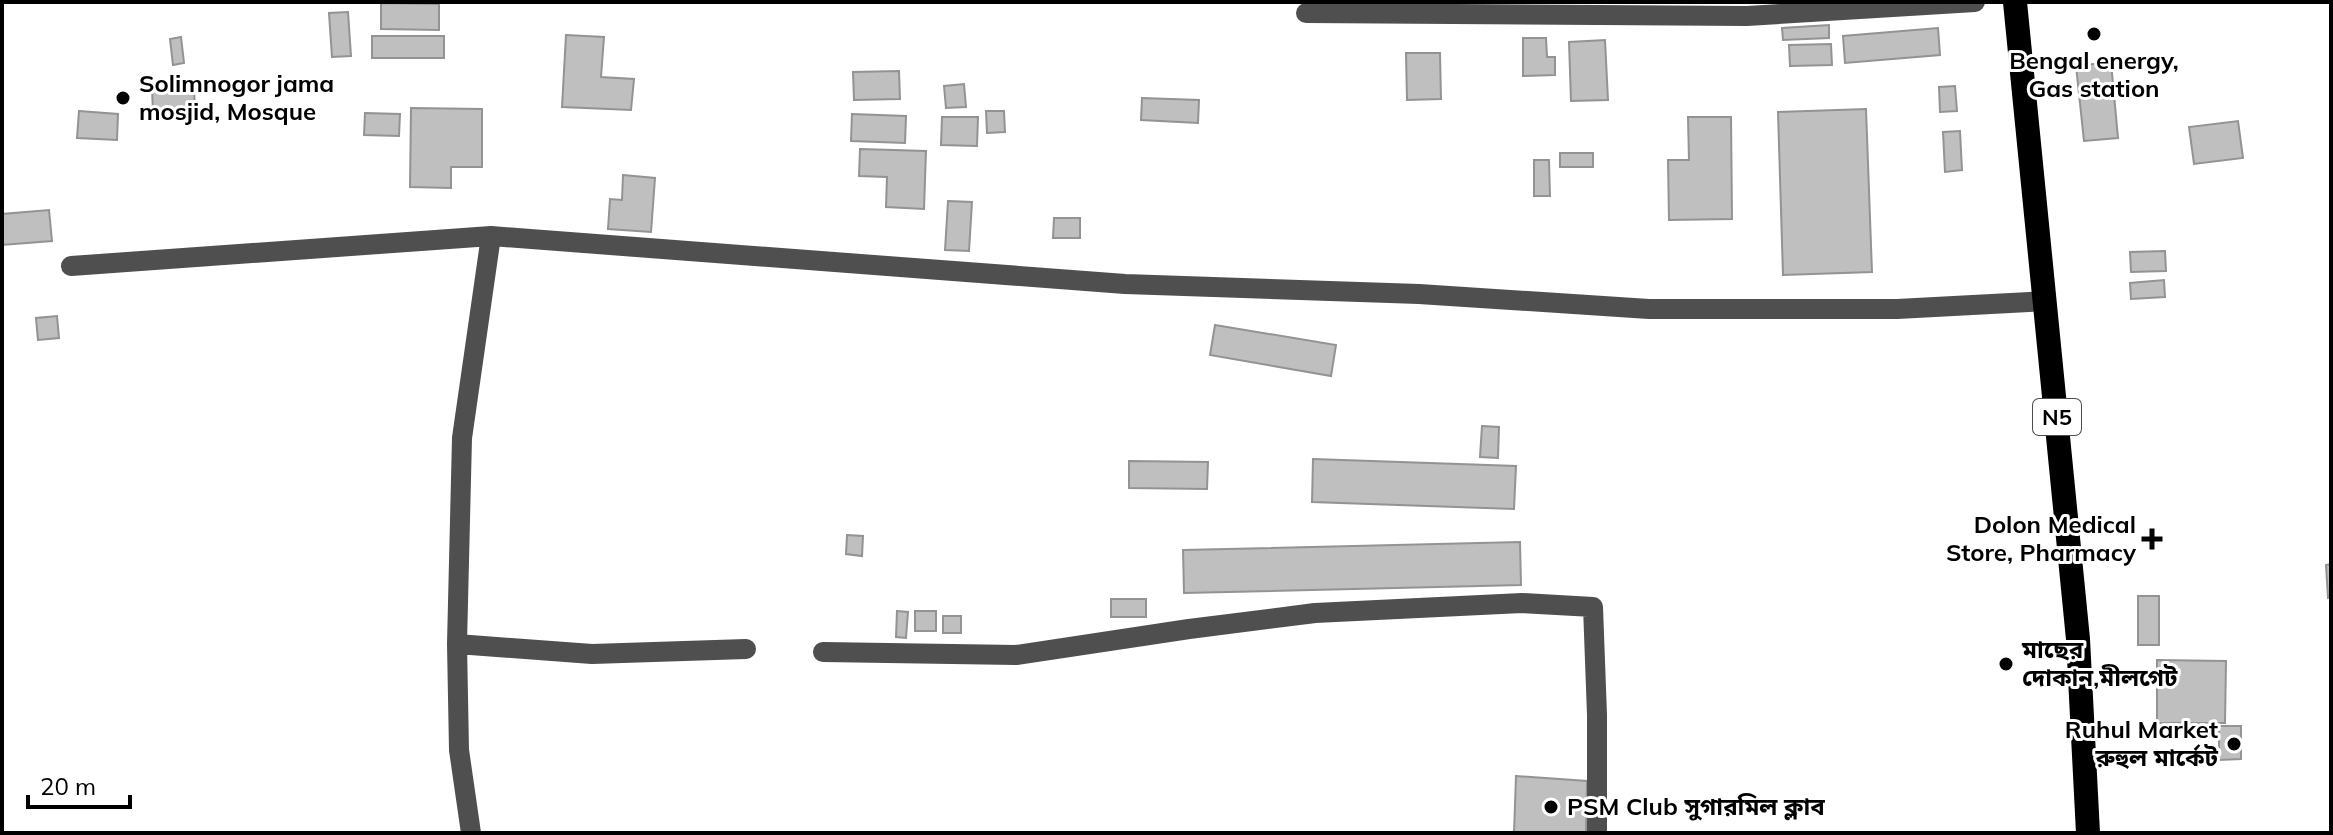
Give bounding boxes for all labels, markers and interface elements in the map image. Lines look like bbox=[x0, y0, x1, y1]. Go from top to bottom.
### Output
marker: Bengal energy, Gas station bbox=[2085, 25, 2103, 43]
place label: Bengal energy, Gas station bbox=[2009, 45, 2179, 103]
place label: Solimnogor jama mosjid, Mosque bbox=[139, 68, 334, 126]
marker: Solimnogor jama mosjid, Mosque bbox=[114, 89, 132, 107]
road number: N5 bbox=[2033, 399, 2081, 435]
place label: Dolon Medical Store, Pharmacy bbox=[1946, 509, 2137, 567]
marker: Dolon Medical Store, Pharmacy bbox=[2143, 530, 2161, 548]
place label: মাছের দোকান,মীলগেট bbox=[2021, 634, 2178, 692]
marker: মাছের দোকান,মীলগেট bbox=[1997, 655, 2015, 673]
place label: Ruhul Market রুহুল মার্কেট bbox=[2065, 714, 2219, 772]
marker: Ruhul Market রুহুল মার্কেট bbox=[2225, 735, 2243, 753]
scale bar bbox=[28, 759, 130, 809]
text: 20 m bbox=[40, 771, 96, 801]
place label: PSM Club সুগারমিল ক্লাব bbox=[1567, 791, 1825, 821]
marker: PSM Club সুগারমিল ক্লাব bbox=[1542, 798, 1560, 816]

